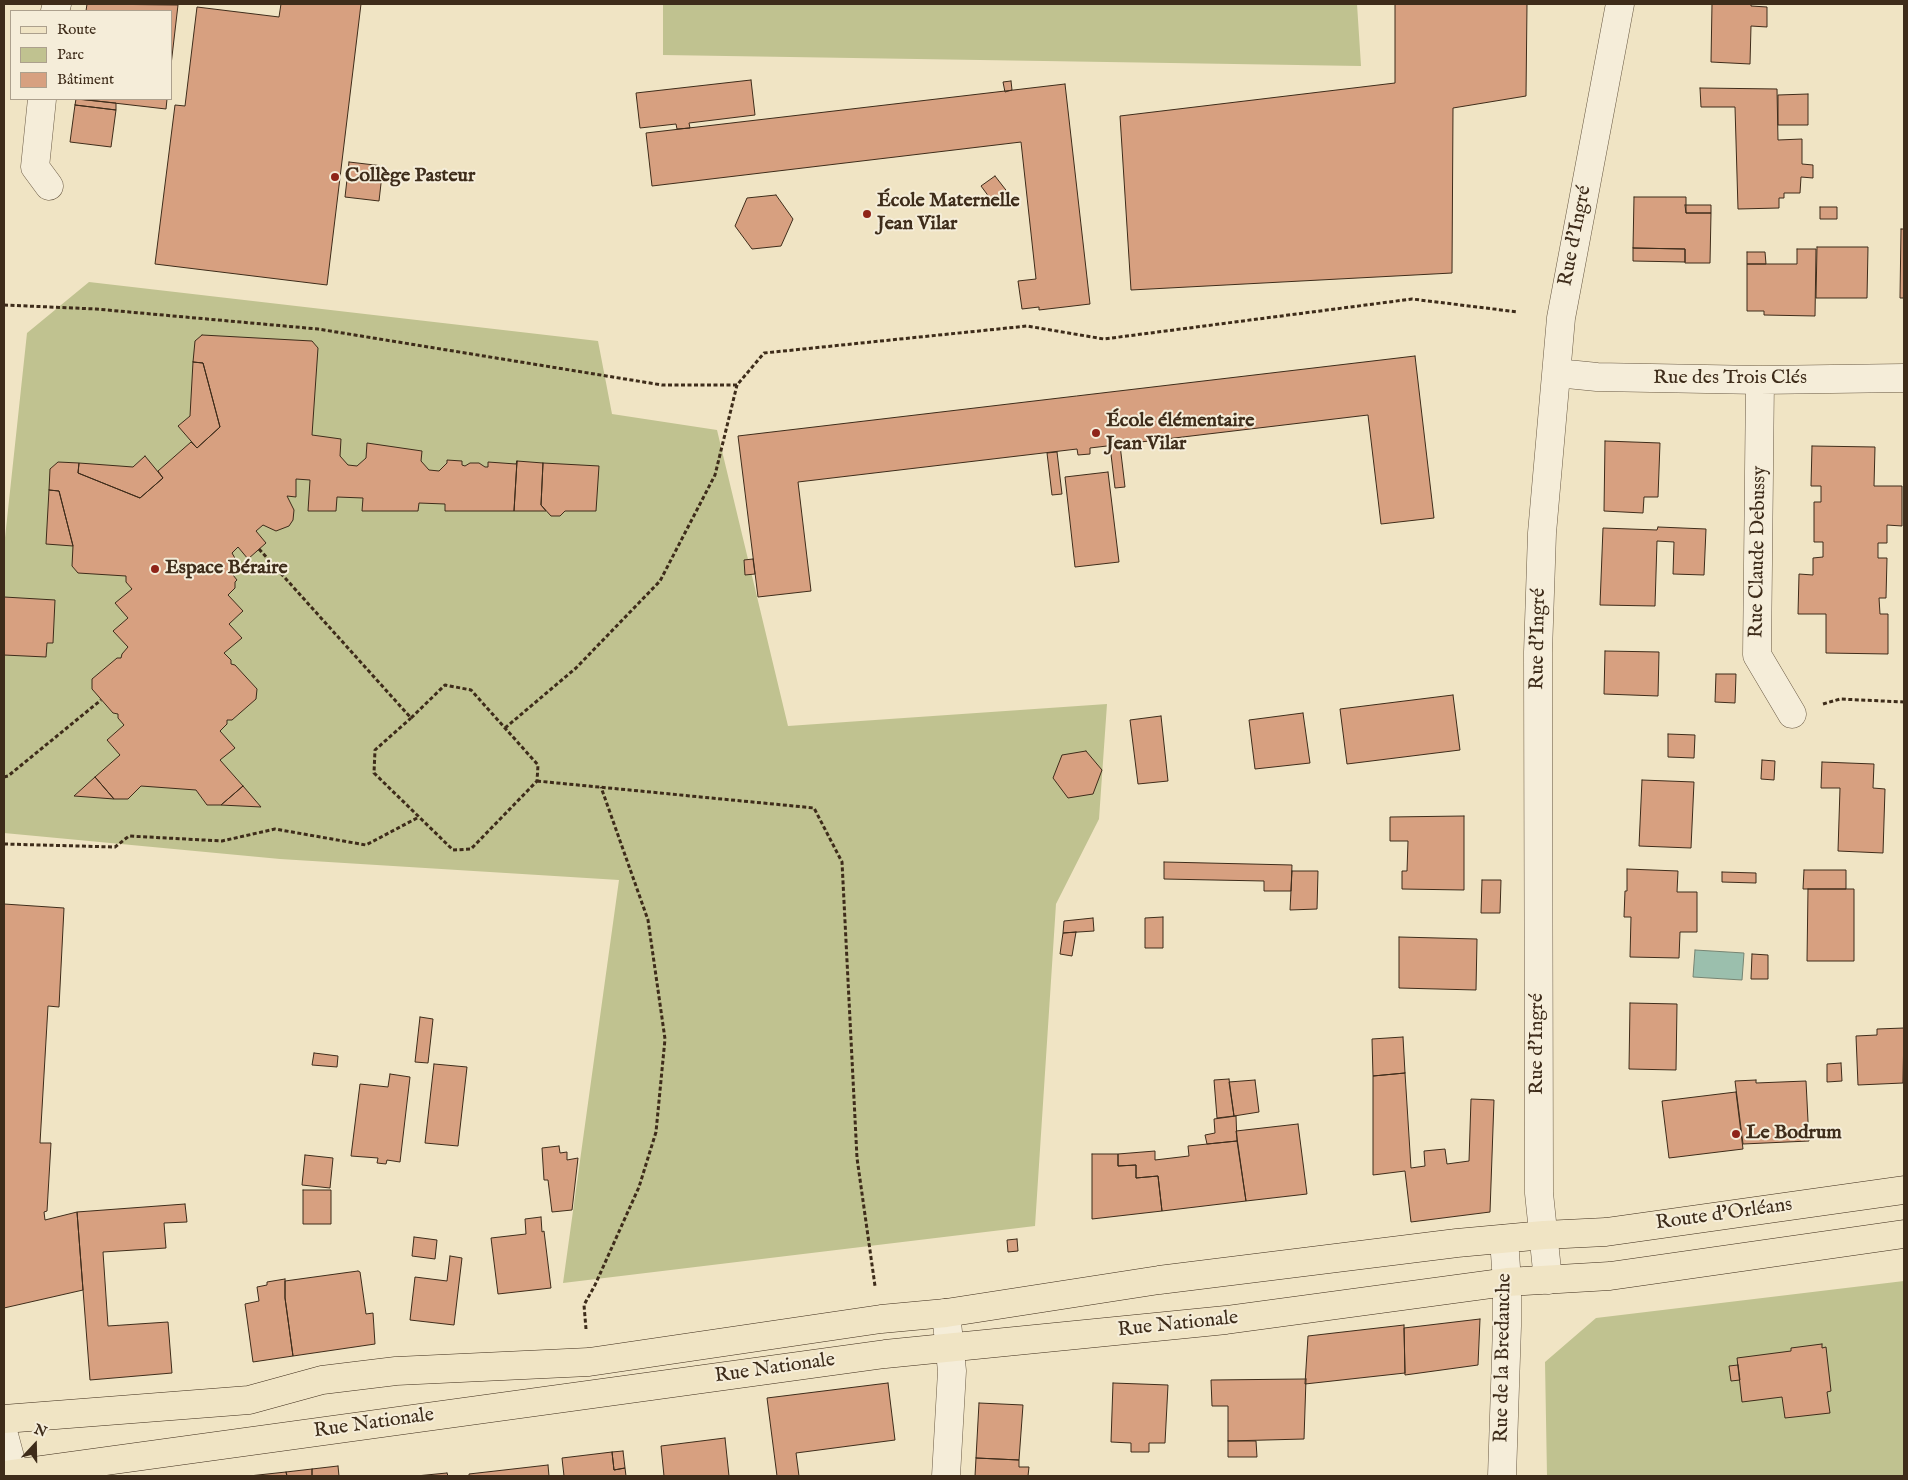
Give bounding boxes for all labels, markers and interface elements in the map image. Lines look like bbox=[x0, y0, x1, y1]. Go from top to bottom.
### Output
legend bbox=[10, 10, 172, 100]
text: Route bbox=[57, 20, 96, 39]
text: Parc bbox=[57, 45, 84, 64]
text: Bâtiment bbox=[57, 70, 114, 89]
place label: Collège Pasteur bbox=[345, 165, 475, 189]
marker: Collège Pasteur bbox=[329, 171, 341, 183]
street label: Rue d'Ingré bbox=[1555, 184, 1597, 288]
place label: École Maternelle Jean Vilar bbox=[877, 190, 1020, 237]
marker: École Maternelle Jean Vilar bbox=[861, 208, 873, 220]
street label: Rue des Trois Clés bbox=[1653, 367, 1807, 391]
place label: École élémentaire Jean Vilar bbox=[1106, 410, 1254, 457]
marker: École élémentaire Jean Vilar bbox=[1090, 427, 1102, 439]
street label: Rue Claude Debussy bbox=[1745, 466, 1773, 638]
place label: Espace Béraire bbox=[165, 557, 288, 581]
marker: Espace Béraire bbox=[149, 563, 161, 575]
street label: Rue d'Ingré bbox=[1526, 588, 1552, 690]
street label: Rue d'Ingré bbox=[1526, 993, 1550, 1095]
place label: Le Bodrum bbox=[1746, 1122, 1842, 1146]
marker: Le Bodrum bbox=[1730, 1128, 1742, 1140]
street label: Route d'Orléans bbox=[1654, 1194, 1794, 1236]
street label: Rue de la Bredauche bbox=[1491, 1273, 1517, 1443]
street label: Rue Nationale bbox=[1117, 1307, 1239, 1343]
street label: Rue Nationale bbox=[713, 1349, 837, 1389]
street label: Rue Nationale bbox=[312, 1404, 436, 1444]
north arrow bbox=[10, 1420, 60, 1470]
text: N bbox=[31, 1420, 49, 1442]

